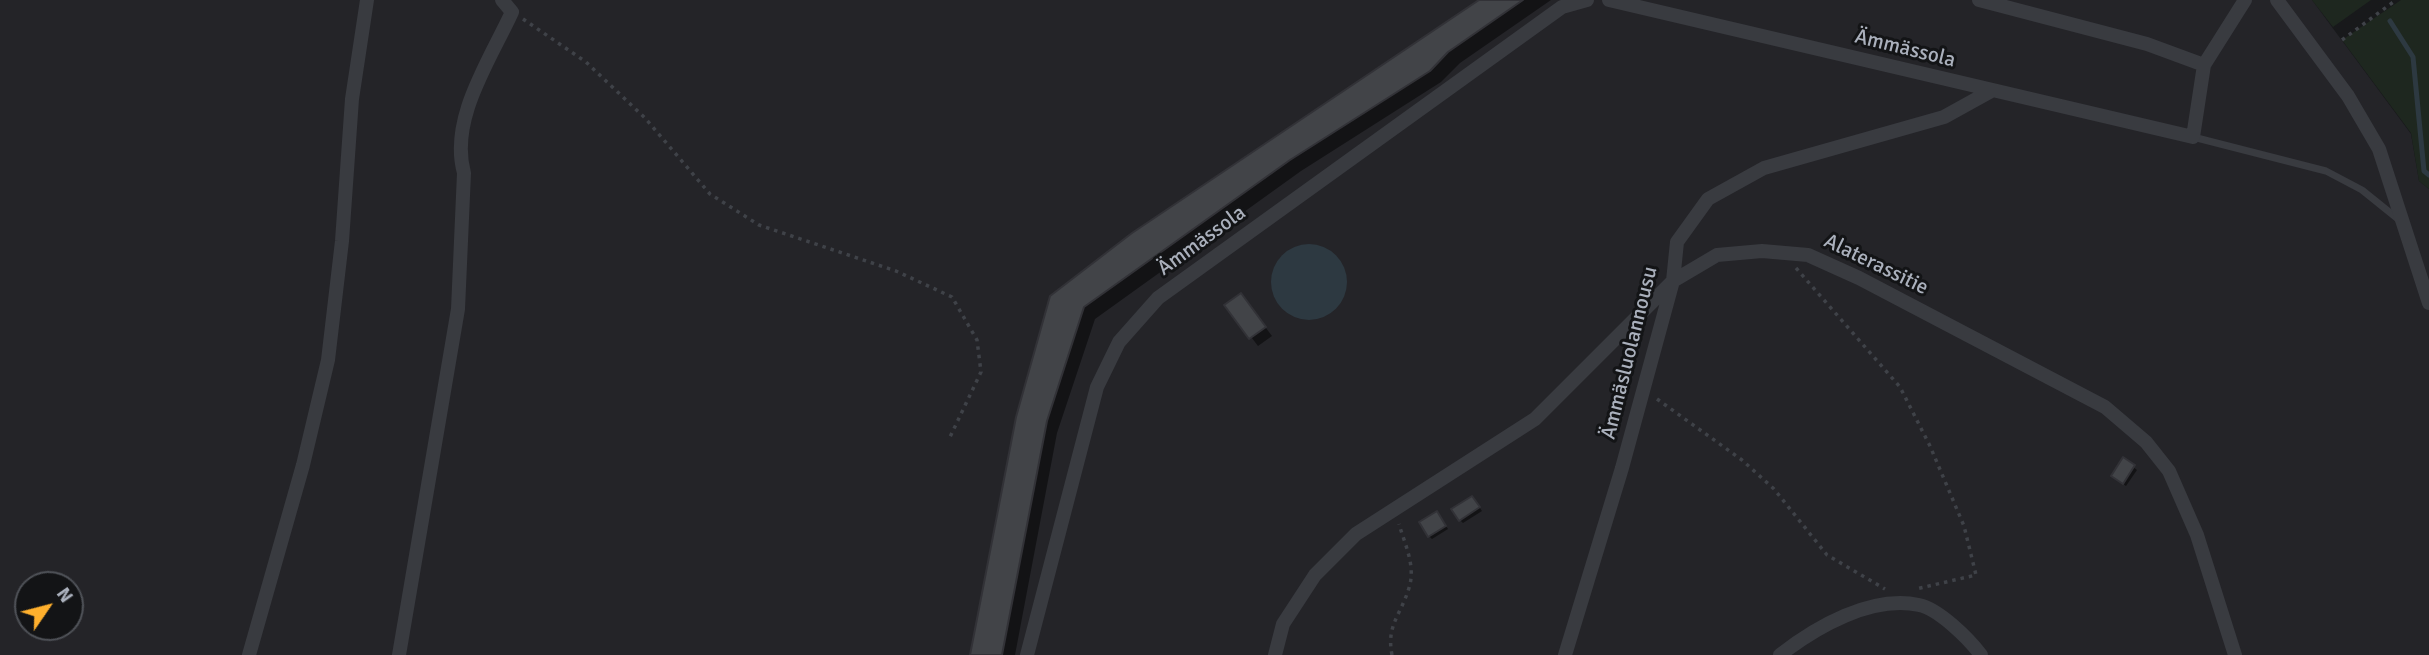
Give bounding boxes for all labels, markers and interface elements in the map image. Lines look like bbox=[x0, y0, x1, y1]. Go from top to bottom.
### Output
street label: Ämmässola bbox=[1852, 24, 1958, 74]
street label: Ämmässola bbox=[1153, 201, 1251, 281]
street label: Alaterassitie bbox=[1820, 229, 1932, 301]
street label: Ämmäsluolannousu bbox=[1596, 264, 1664, 442]
north arrow bbox=[14, 571, 84, 641]
text: N bbox=[51, 583, 78, 607]

